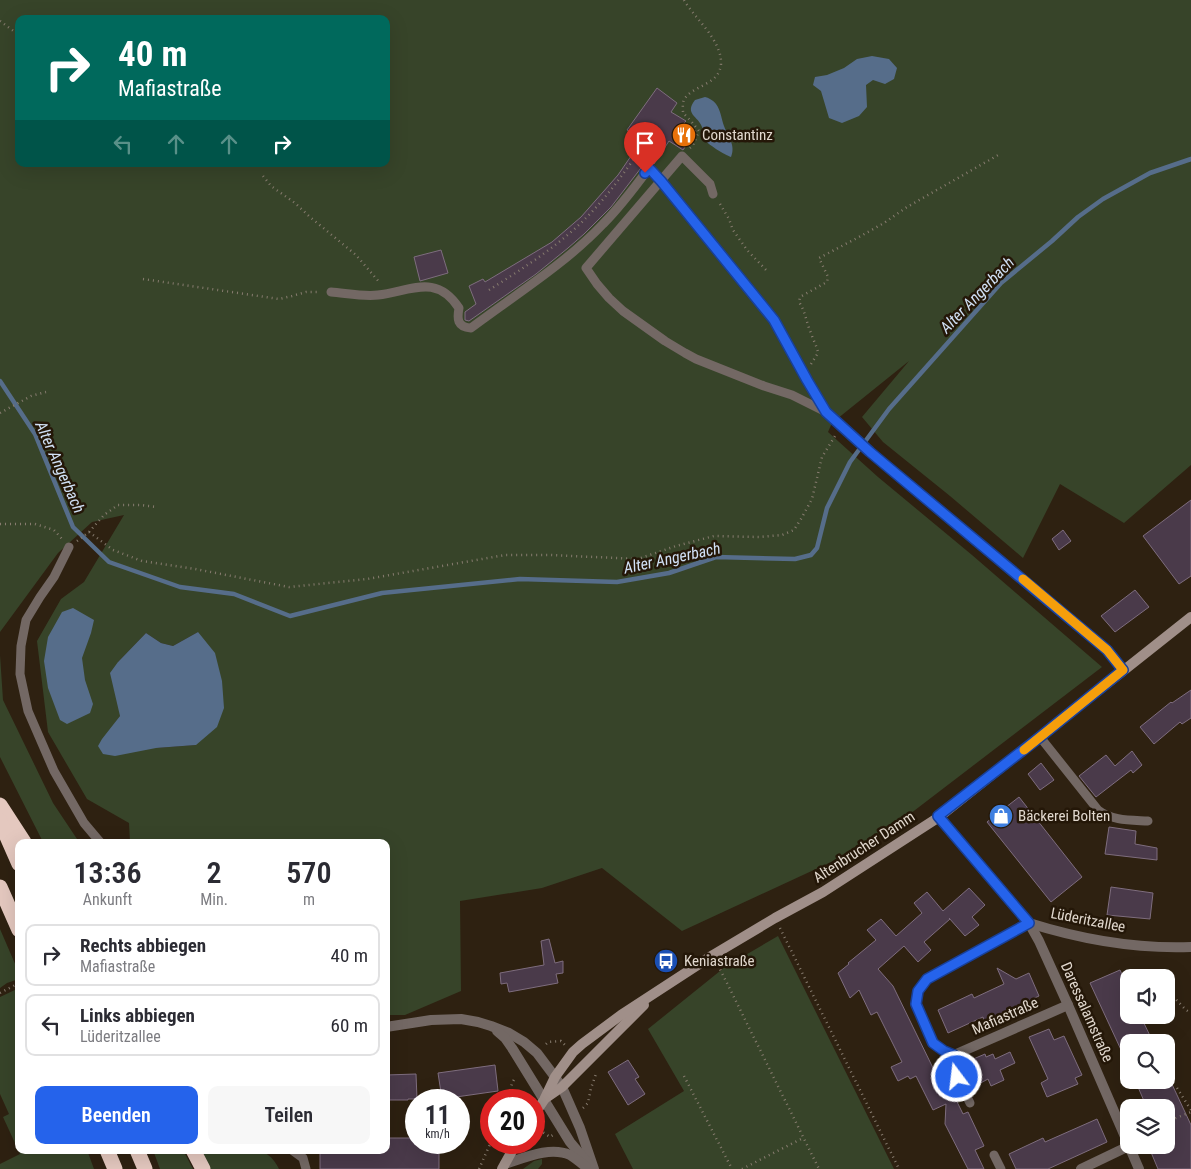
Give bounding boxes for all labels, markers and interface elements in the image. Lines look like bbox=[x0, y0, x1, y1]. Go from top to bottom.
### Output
text: 40 m bbox=[118, 34, 187, 75]
icon: right bbox=[35, 35, 100, 100]
text: Mafiastraße bbox=[118, 76, 222, 101]
pin bbox=[624, 122, 666, 173]
restaurant icon: Constantinz bbox=[671, 122, 697, 148]
place label: Constantinz bbox=[702, 126, 773, 144]
icon: arrive bbox=[631, 129, 659, 157]
icon: left bbox=[109, 130, 137, 158]
icon: ahead bbox=[162, 130, 190, 158]
icon: ahead bbox=[215, 130, 243, 158]
icon: right bbox=[268, 130, 296, 158]
water label: Alter Angerbach bbox=[935, 253, 1018, 338]
water label: Alter Angerbach bbox=[31, 417, 89, 516]
water label: Alter Angerbach bbox=[621, 538, 722, 578]
shop icon: Bäckerei Bolten bbox=[988, 803, 1014, 829]
street label: Altenbrucher Damm bbox=[810, 807, 918, 887]
place label: Bäckerei Bolten bbox=[1018, 807, 1110, 825]
text: 13:36 bbox=[73, 855, 142, 890]
text: 2 bbox=[206, 855, 222, 890]
text: 570 bbox=[286, 855, 332, 890]
text: Ankunft bbox=[83, 890, 132, 909]
text: Min. bbox=[200, 890, 228, 909]
text: m bbox=[303, 890, 315, 909]
street label: Lüderitzallee bbox=[1049, 904, 1127, 936]
text: Rechts abbiegen bbox=[80, 934, 206, 957]
icon: right bbox=[37, 941, 65, 969]
text: 40 m bbox=[331, 944, 368, 967]
bus stop icon: Keniastraße bbox=[653, 948, 679, 974]
place label: Keniastraße bbox=[684, 952, 755, 970]
text: Mafiastraße bbox=[80, 957, 155, 976]
street label: Daressalamstraße bbox=[1057, 959, 1117, 1065]
map controls bbox=[1120, 969, 1175, 1154]
button: sound bbox=[1120, 969, 1175, 1024]
street label: Mafiastraße bbox=[969, 993, 1041, 1039]
text: Links abbiegen bbox=[80, 1004, 195, 1027]
icon: left bbox=[37, 1011, 65, 1039]
text: 60 m bbox=[331, 1014, 368, 1037]
text: Lüderitzallee bbox=[80, 1027, 161, 1046]
button: search bbox=[1120, 1034, 1175, 1089]
position arrow bbox=[930, 1050, 982, 1102]
button: Beenden bbox=[35, 1086, 198, 1144]
button: Teilen bbox=[208, 1086, 370, 1144]
speed limit sign: 20 bbox=[480, 1089, 545, 1154]
button: layers bbox=[1120, 1099, 1175, 1154]
text: 11 bbox=[425, 1101, 450, 1130]
text: km/h bbox=[425, 1127, 450, 1141]

